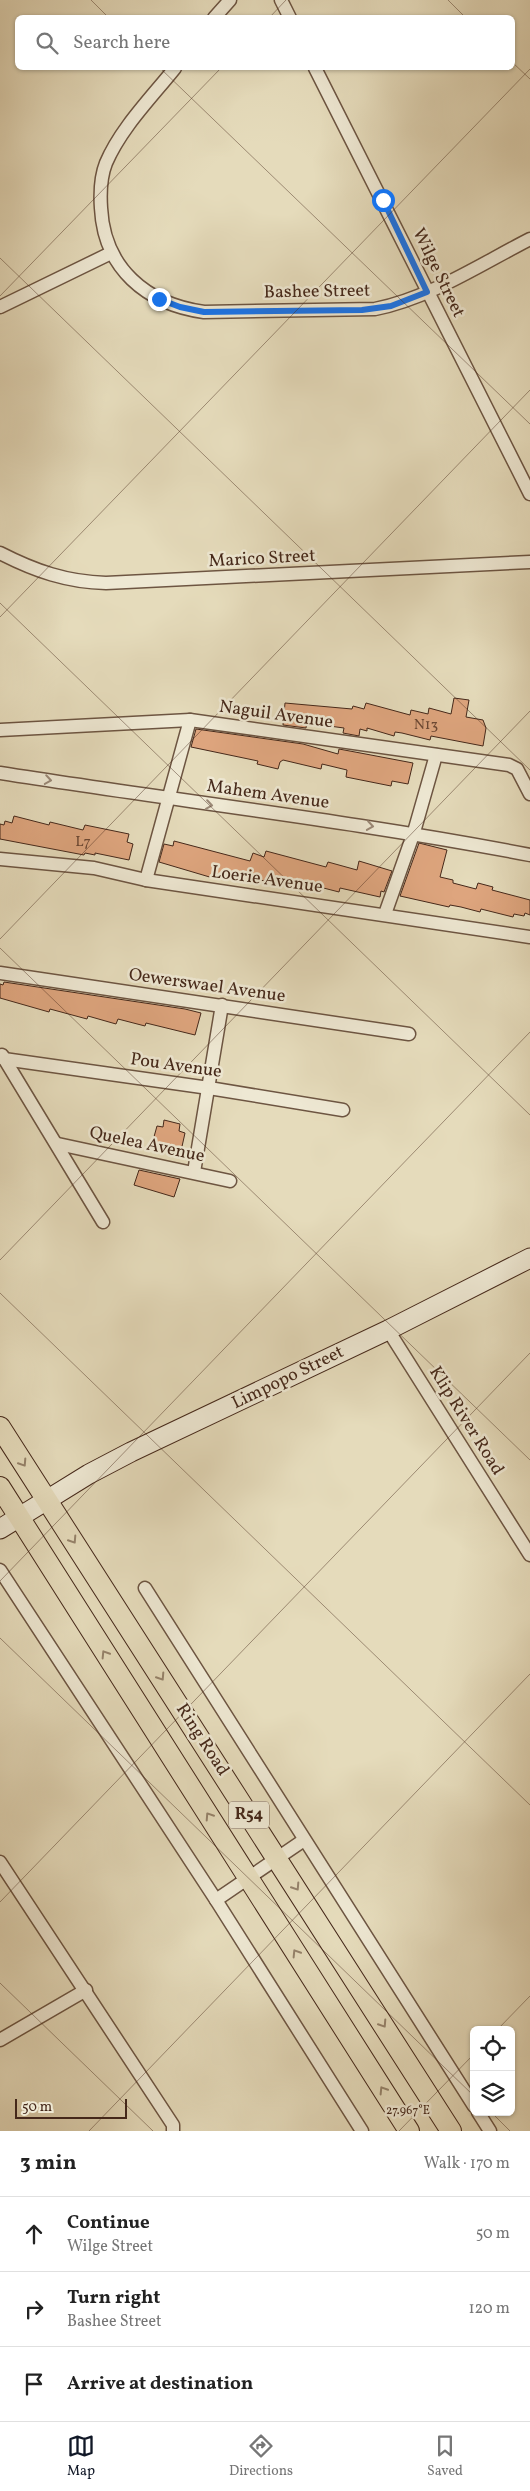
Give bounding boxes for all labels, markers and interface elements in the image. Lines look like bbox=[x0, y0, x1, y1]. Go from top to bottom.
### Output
search box bbox=[15, 15, 515, 70]
icon: search bbox=[33, 29, 61, 57]
text: Search here bbox=[73, 30, 170, 56]
route start bbox=[372, 189, 395, 212]
street label: Wilge Street bbox=[406, 224, 470, 322]
street label: Bashee Street bbox=[264, 279, 370, 305]
route end bbox=[148, 288, 171, 311]
street label: Marico Street bbox=[208, 544, 316, 574]
street label: Naguil Avenue bbox=[217, 695, 335, 735]
house number: N13 bbox=[414, 715, 438, 736]
street label: Mahem Avenue bbox=[205, 774, 331, 816]
one-way arrow bbox=[44, 775, 53, 785]
one-way arrow bbox=[205, 799, 213, 810]
one-way arrow bbox=[366, 820, 374, 831]
house number: L7 bbox=[75, 832, 91, 853]
street label: Loerie Avenue bbox=[210, 860, 324, 900]
street label: Oewerswael Avenue bbox=[127, 963, 287, 1009]
street label: Pou Avenue bbox=[129, 1047, 223, 1085]
street label: Quelea Avenue bbox=[87, 1121, 207, 1169]
street label: Limpopo Street bbox=[228, 1340, 348, 1416]
street label: Klip River Road bbox=[422, 1362, 510, 1480]
one-way arrow bbox=[17, 1458, 27, 1467]
one-way arrow bbox=[67, 1534, 76, 1544]
one-way arrow bbox=[102, 1650, 112, 1659]
one-way arrow bbox=[155, 1671, 165, 1680]
street label: Ring Road bbox=[169, 1699, 235, 1781]
road number: R54 bbox=[229, 1802, 269, 1828]
one-way arrow bbox=[205, 1812, 215, 1821]
one-way arrow bbox=[290, 1882, 299, 1891]
one-way arrow bbox=[293, 1949, 302, 1958]
one-way arrow bbox=[377, 2019, 387, 2028]
map controls bbox=[470, 2026, 515, 2116]
button: locate bbox=[470, 2026, 515, 2071]
button: layers bbox=[470, 2071, 515, 2116]
one-way arrow bbox=[380, 2086, 389, 2096]
scale bar bbox=[15, 2096, 128, 2119]
text: 50 m bbox=[22, 2098, 52, 2117]
text: 27.967°E bbox=[386, 2103, 430, 2119]
text: 3 min bbox=[20, 2149, 76, 2178]
text: Walk · 170 m bbox=[424, 2153, 510, 2175]
text: Continue bbox=[67, 2210, 150, 2236]
icon: ahead bbox=[20, 2220, 48, 2248]
text: 50 m bbox=[476, 2223, 510, 2245]
text: Wilge Street bbox=[67, 2236, 153, 2258]
text: Turn right bbox=[67, 2285, 160, 2311]
icon: right bbox=[20, 2295, 48, 2323]
text: 120 m bbox=[468, 2298, 510, 2320]
text: Bashee Street bbox=[67, 2311, 162, 2333]
icon: arrive bbox=[20, 2370, 48, 2398]
text: Arrive at destination bbox=[67, 2371, 253, 2397]
tab: Map bbox=[67, 2432, 95, 2481]
tab: Directions bbox=[229, 2432, 293, 2481]
tab: Saved bbox=[427, 2432, 463, 2481]

